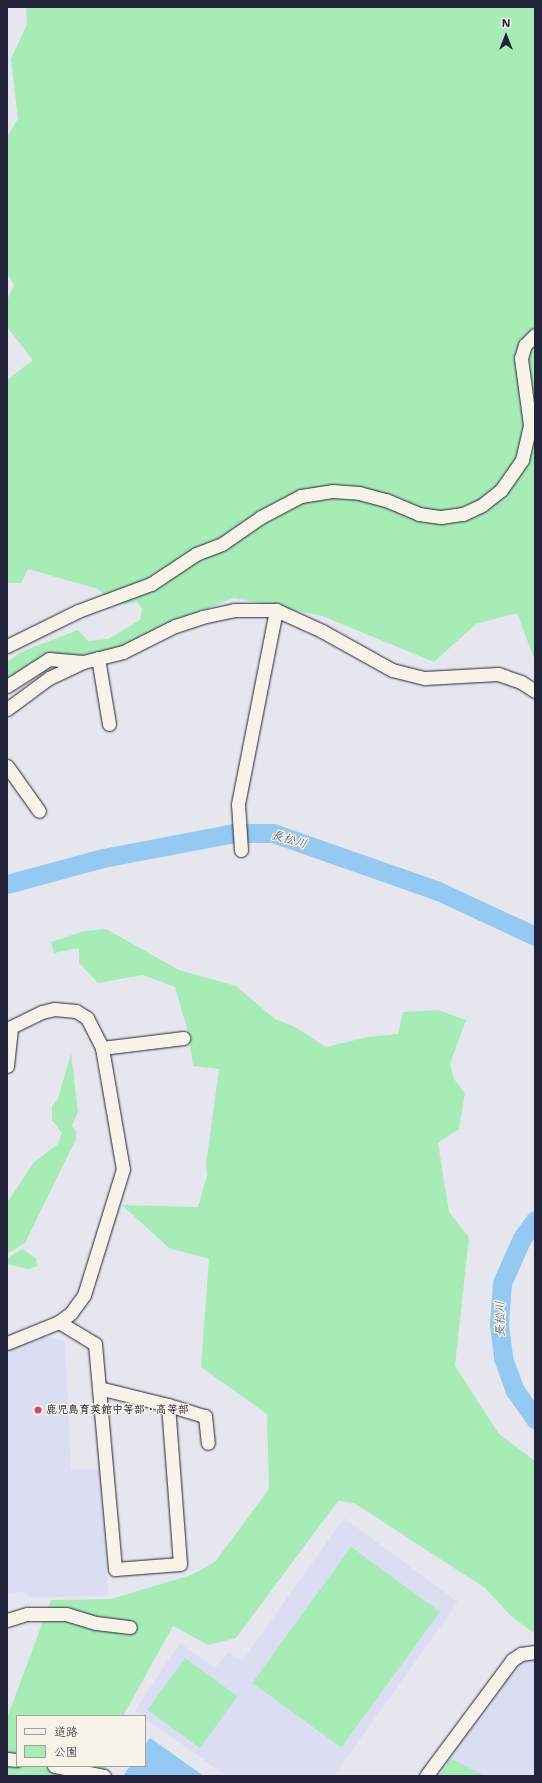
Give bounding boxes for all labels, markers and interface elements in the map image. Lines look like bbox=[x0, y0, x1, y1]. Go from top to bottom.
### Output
north arrow bbox=[486, 16, 526, 56]
text: N bbox=[502, 16, 510, 31]
water label: 長松川 bbox=[270, 828, 308, 852]
water label: 長松川 bbox=[494, 1301, 508, 1337]
place label: 鹿児島育英館中等部・高等部 bbox=[46, 1403, 189, 1417]
marker: 鹿児島育英館中等部・高等部 bbox=[33, 1405, 43, 1415]
legend bbox=[16, 1715, 146, 1767]
text: 道路 bbox=[54, 1724, 78, 1740]
text: 公園 bbox=[54, 1744, 78, 1760]

